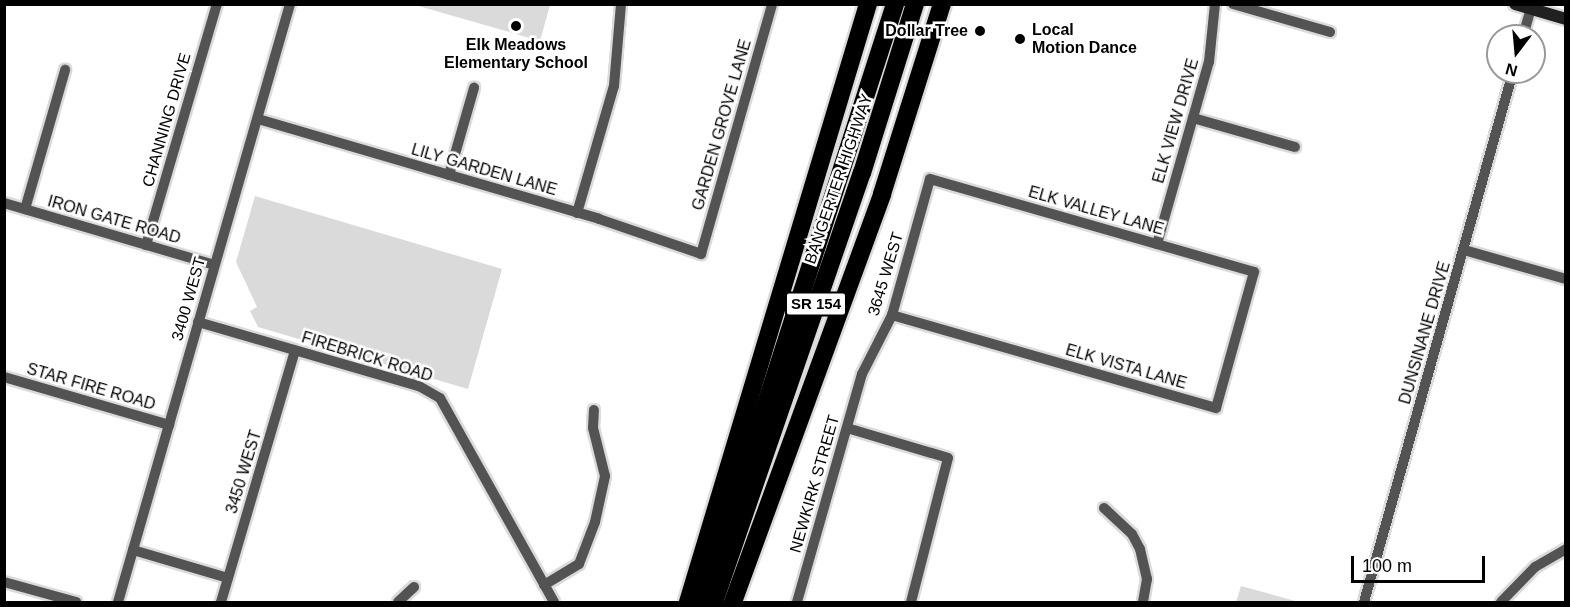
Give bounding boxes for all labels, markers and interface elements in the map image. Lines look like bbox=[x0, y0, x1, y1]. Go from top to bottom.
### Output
marker: Elk Meadows Elementary School bbox=[509, 19, 523, 33]
place label: Local Motion Dance bbox=[1032, 20, 1137, 58]
place label: Dollar Tree bbox=[885, 21, 968, 41]
marker: Dollar Tree bbox=[973, 24, 987, 38]
north arrow bbox=[1486, 24, 1546, 84]
marker: Local Motion Dance bbox=[1013, 32, 1027, 46]
place label: Elk Meadows Elementary School bbox=[444, 35, 588, 73]
street label: GARDEN GROVE LANE bbox=[688, 37, 756, 213]
street label: CHANNING DRIVE bbox=[139, 51, 195, 189]
street label: ELK VIEW DRIVE bbox=[1149, 56, 1203, 186]
text: N bbox=[1504, 60, 1519, 80]
street label: BANGERTER HIGHWAY bbox=[801, 92, 877, 266]
street label: LILY GARDEN LANE bbox=[409, 140, 559, 200]
street label: ELK VALLEY LANE bbox=[1026, 182, 1166, 240]
street label: IRON GATE ROAD bbox=[45, 192, 183, 248]
street label: 3645 WEST bbox=[864, 230, 908, 318]
street label: 3400 WEST bbox=[168, 255, 210, 343]
street label: DUNSINANE DRIVE bbox=[1395, 259, 1455, 407]
road number: SR 154 bbox=[784, 292, 848, 316]
street label: FIREBRICK ROAD bbox=[299, 328, 435, 386]
street label: ELK VISTA LANE bbox=[1063, 340, 1189, 394]
street label: STAR FIRE ROAD bbox=[24, 359, 158, 415]
street label: NEWKIRK STREET bbox=[786, 413, 844, 555]
street label: 3450 WEST bbox=[222, 428, 266, 516]
scale bar bbox=[1354, 544, 1488, 582]
text: 100 m bbox=[1362, 556, 1412, 576]

